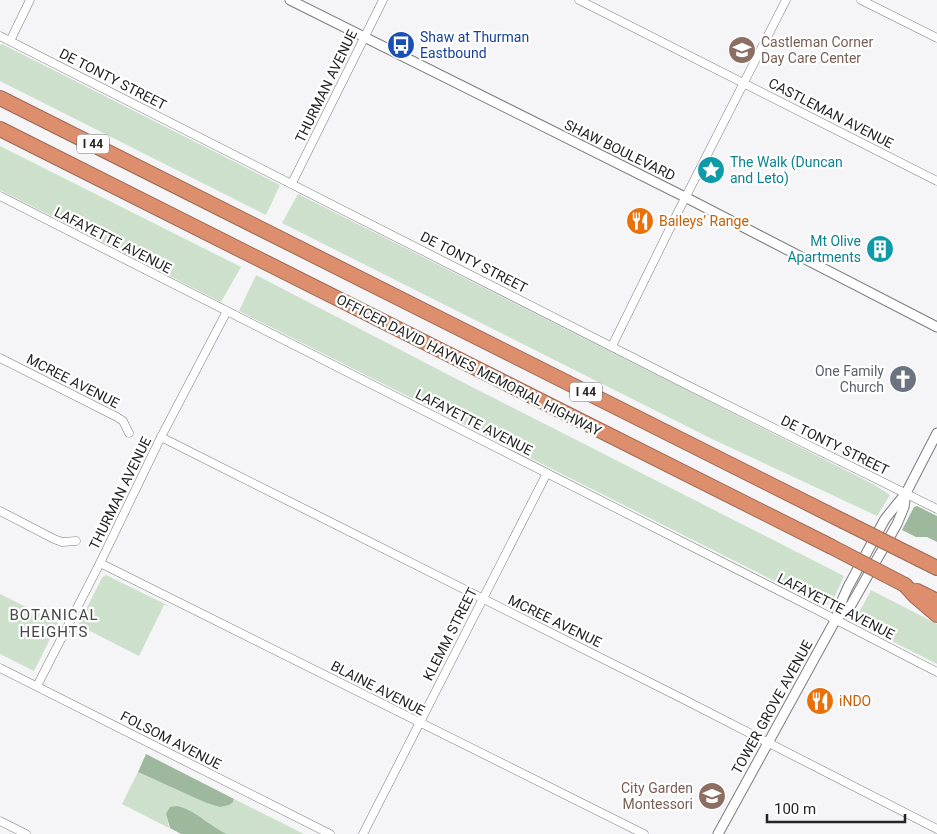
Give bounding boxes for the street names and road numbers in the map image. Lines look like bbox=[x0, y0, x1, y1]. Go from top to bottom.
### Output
street label: THURMAN AVENUE bbox=[292, 27, 360, 145]
street label: DE TONTY STREET bbox=[57, 45, 170, 113]
street label: CASTLEMAN AVENUE bbox=[766, 75, 896, 151]
street label: SHAW BOULEVARD bbox=[562, 116, 678, 184]
road number: I 44 bbox=[77, 134, 109, 154]
street label: LAFAYETTE AVENUE bbox=[52, 204, 174, 276]
street label: DE TONTY STREET bbox=[418, 228, 531, 296]
street label: OFFICER DAVID HAYNES MEMORIAL HIGHWAY bbox=[334, 291, 605, 439]
street label: MCREE AVENUE bbox=[24, 351, 122, 411]
road number: I 44 bbox=[570, 382, 602, 402]
street label: LAFAYETTE AVENUE bbox=[413, 386, 535, 458]
street label: DE TONTY STREET bbox=[778, 412, 892, 478]
street label: THURMAN AVENUE bbox=[86, 434, 154, 552]
street label: LAFAYETTE AVENUE bbox=[775, 570, 897, 642]
street label: KLEMM STREET bbox=[420, 584, 481, 683]
street label: MCREE AVENUE bbox=[506, 592, 604, 651]
street label: TOWER GROVE AVENUE bbox=[728, 637, 816, 777]
street label: BLAINE AVENUE bbox=[328, 657, 428, 719]
street label: FOLSOM AVENUE bbox=[118, 708, 224, 772]

